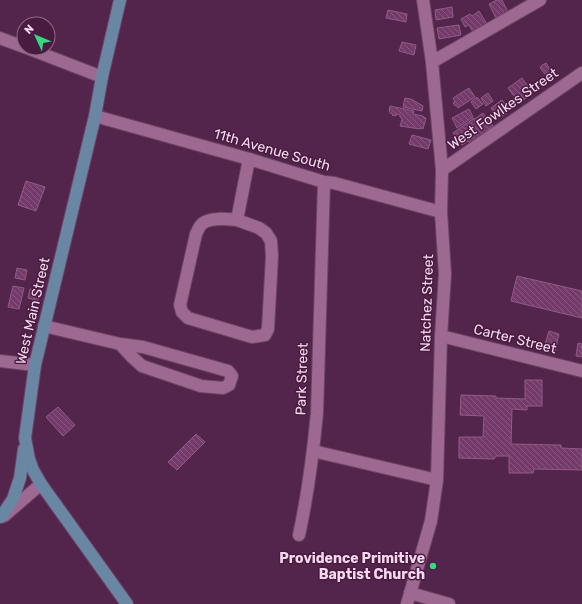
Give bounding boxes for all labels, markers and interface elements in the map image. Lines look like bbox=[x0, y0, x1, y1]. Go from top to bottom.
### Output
north arrow bbox=[16, 16, 56, 56]
text: N bbox=[22, 22, 37, 37]
street label: West Fowlkes Street bbox=[444, 64, 562, 154]
street label: 11th Avenue South bbox=[212, 125, 332, 175]
street label: Natchez Street bbox=[417, 253, 437, 352]
street label: West Main Street bbox=[12, 255, 54, 366]
street label: Carter Street bbox=[472, 321, 559, 358]
street label: Park Street bbox=[292, 342, 312, 416]
place label: Providence Primitive Baptist Church bbox=[279, 550, 425, 583]
marker: Providence Primitive Baptist Church bbox=[428, 561, 438, 571]

